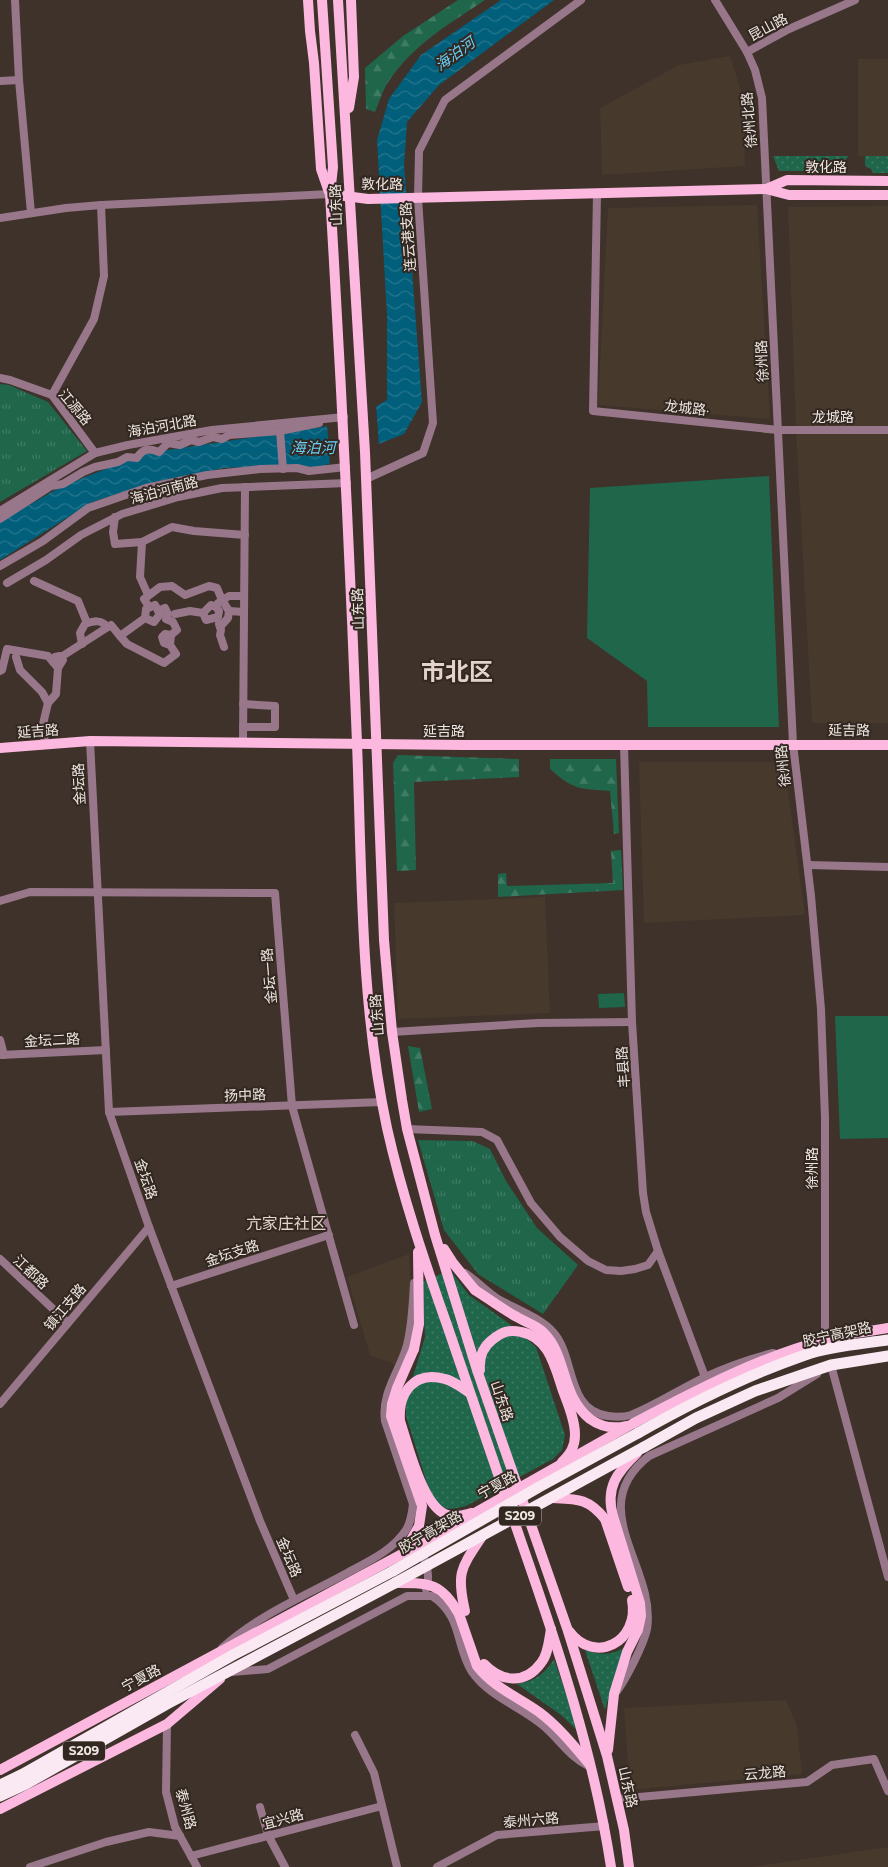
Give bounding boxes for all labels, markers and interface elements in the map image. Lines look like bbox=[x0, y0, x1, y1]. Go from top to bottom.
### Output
street label: 昆山路 bbox=[745, 9, 791, 45]
water label: 海泊河 bbox=[431, 31, 481, 75]
street label: 徐州北路 bbox=[738, 91, 760, 149]
street label: 敦化路 bbox=[805, 158, 847, 176]
street label: 敦化路 bbox=[361, 175, 403, 193]
street label: 山东路 bbox=[326, 184, 346, 226]
street label: 连云港支路 bbox=[397, 201, 419, 273]
street label: 徐州路 bbox=[752, 340, 772, 382]
street label: 江源路 bbox=[55, 385, 95, 429]
street label: 龙城路· bbox=[663, 397, 711, 419]
street label: 龙城路 bbox=[812, 408, 854, 426]
street label: 海泊河北路 bbox=[126, 411, 198, 441]
water label: 海泊河 bbox=[290, 438, 338, 457]
street label: 海泊河南路 bbox=[128, 472, 200, 508]
street label: 山东路 bbox=[348, 588, 368, 630]
district label: 市北区 bbox=[421, 657, 493, 686]
street label: 延吉路 bbox=[16, 721, 60, 741]
street label: 延吉路 bbox=[828, 721, 870, 739]
street label: 延吉路 bbox=[423, 722, 465, 740]
street label: 徐州路 bbox=[772, 744, 794, 788]
street label: 金坛路 bbox=[69, 763, 89, 805]
street label: 金坛一路 bbox=[258, 947, 280, 1005]
street label: 山东路 bbox=[366, 993, 388, 1037]
street label: 金坛二路 bbox=[24, 1030, 80, 1050]
street label: 丰县路 bbox=[613, 1045, 633, 1089]
street label: 扬中路 bbox=[224, 1085, 266, 1105]
street label: 徐州路 bbox=[803, 1147, 821, 1189]
street label: 金坛路 bbox=[131, 1156, 161, 1202]
district label: 亢家庄社区 bbox=[246, 1214, 326, 1233]
street label: 金坛支路 bbox=[203, 1236, 261, 1270]
street label: 江都路 bbox=[10, 1251, 52, 1293]
street label: 镇江支路 bbox=[40, 1280, 90, 1334]
street label: 胶宁高架路 bbox=[801, 1318, 873, 1350]
street label: 山东路 bbox=[487, 1378, 517, 1424]
street label: 宁夏路 bbox=[474, 1467, 520, 1503]
road number: S209 bbox=[499, 1506, 541, 1525]
street label: 胶宁高架路 bbox=[395, 1507, 465, 1557]
street label: 金坛路 bbox=[273, 1534, 305, 1580]
street label: 宁夏路 bbox=[118, 1660, 164, 1696]
road number: S209 bbox=[63, 1742, 105, 1760]
street label: 云龙路 bbox=[743, 1762, 787, 1784]
street label: 山东路 bbox=[615, 1765, 641, 1809]
street label: 泰州路 bbox=[172, 1786, 200, 1832]
street label: 宜兴路 bbox=[260, 1805, 306, 1833]
street label: 泰州六路 bbox=[502, 1809, 560, 1831]

